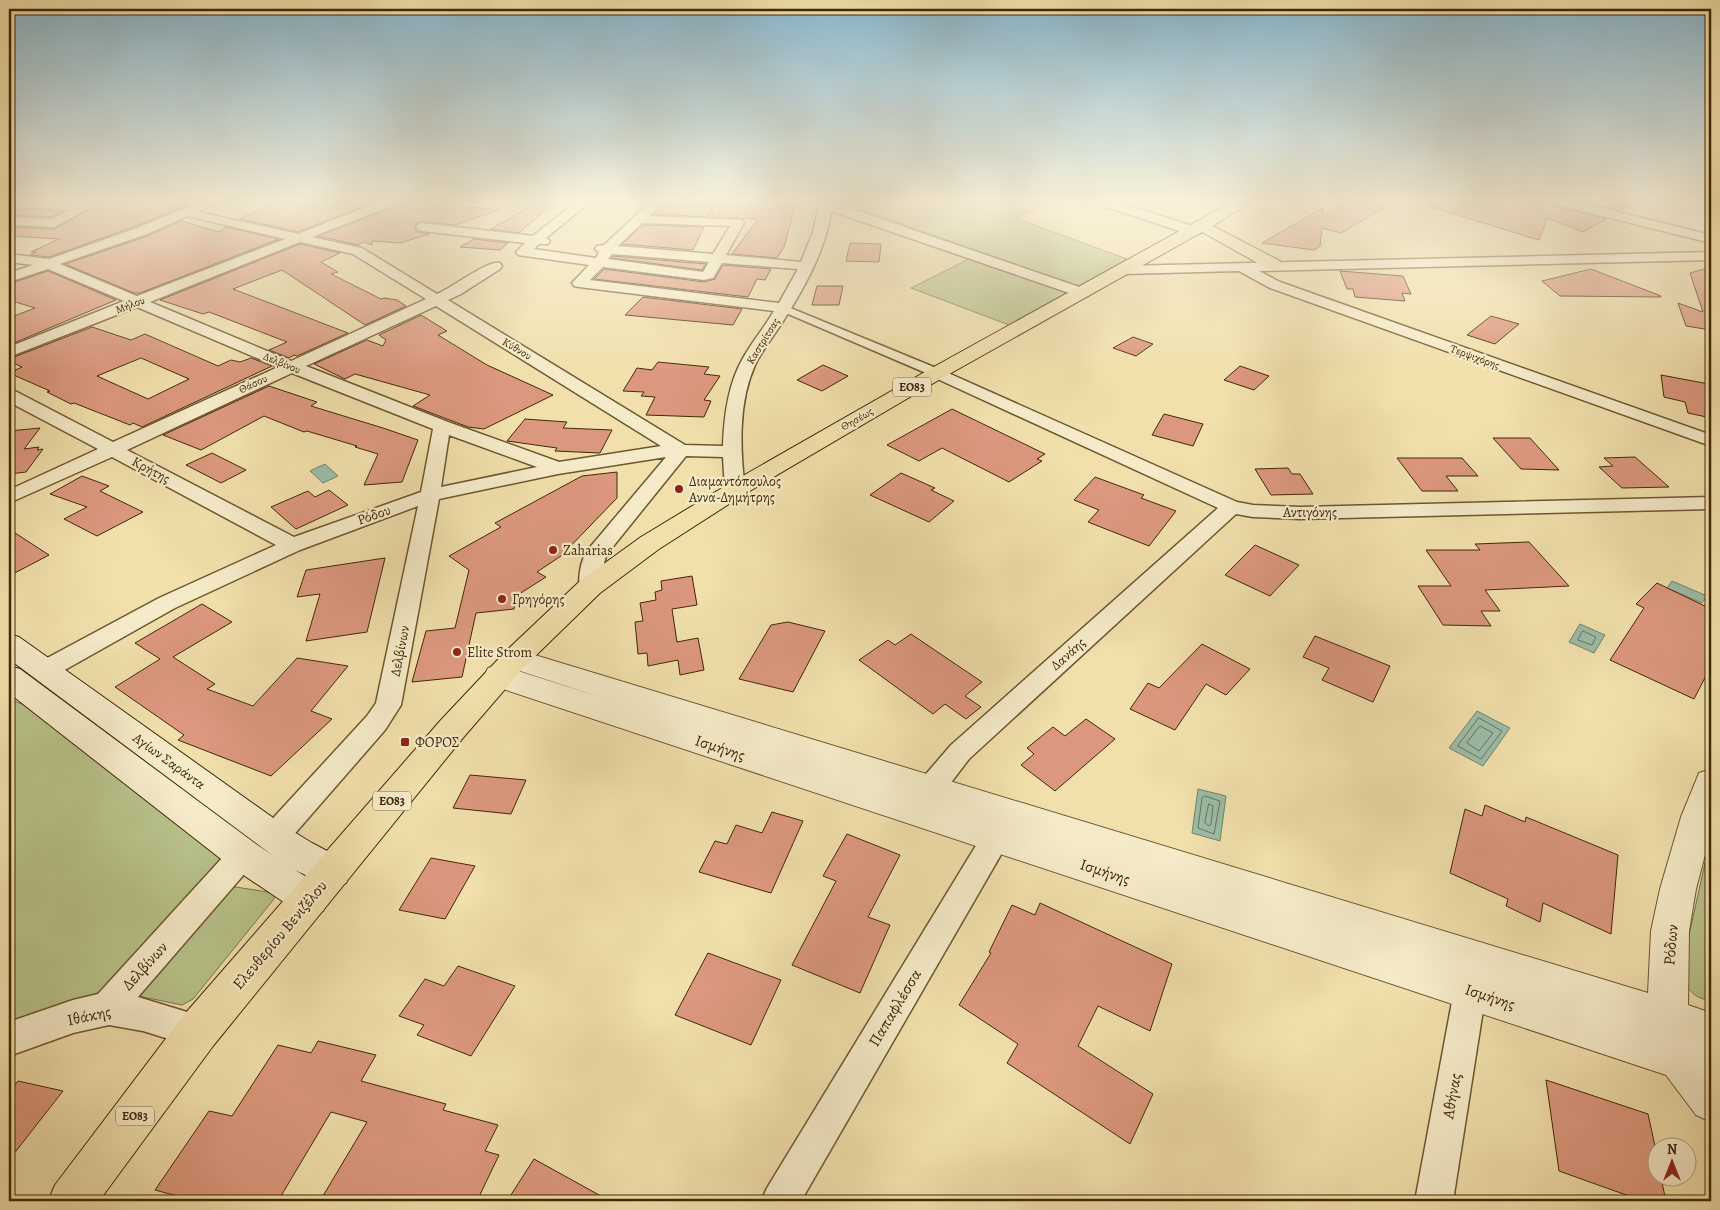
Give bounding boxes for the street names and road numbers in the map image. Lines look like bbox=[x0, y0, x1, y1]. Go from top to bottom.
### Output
street label: Μήλου bbox=[113, 293, 147, 317]
street label: Καστρίτσας bbox=[743, 315, 783, 367]
street label: Κύθνου bbox=[500, 334, 534, 364]
street label: Τερψιχόρης bbox=[1448, 341, 1502, 373]
street label: Δελβίνου bbox=[261, 349, 303, 377]
street label: Θάσου bbox=[236, 371, 270, 397]
road number: ΕΟ83 bbox=[893, 378, 931, 397]
street label: Θησέως bbox=[838, 404, 876, 434]
street label: Κρήτης bbox=[128, 452, 174, 488]
street label: Ρόδου bbox=[355, 500, 393, 530]
street label: Αντιγόνης bbox=[1282, 503, 1337, 522]
street label: Δελβίνων bbox=[386, 624, 414, 678]
street label: Δανάης bbox=[1047, 633, 1089, 675]
street label: Αγίων Σαράντα bbox=[128, 728, 209, 794]
street label: Ισμήνης bbox=[692, 730, 748, 766]
road number: ΕΟ83 bbox=[373, 791, 411, 810]
street label: Ισμήνης bbox=[1077, 854, 1133, 890]
street label: Ελευθερίου Βενιζέλου bbox=[228, 876, 332, 994]
street label: Ρόδων bbox=[1658, 923, 1684, 966]
street label: Δελβίνων bbox=[117, 936, 173, 995]
street label: Παπαφλέσσα bbox=[863, 965, 927, 1051]
street label: Ισμήνης bbox=[1462, 979, 1518, 1015]
street label: Ιθάκης bbox=[65, 1001, 113, 1031]
street label: Αθήνας bbox=[1437, 1071, 1467, 1121]
road number: ΕΟ83 bbox=[116, 1106, 154, 1126]

